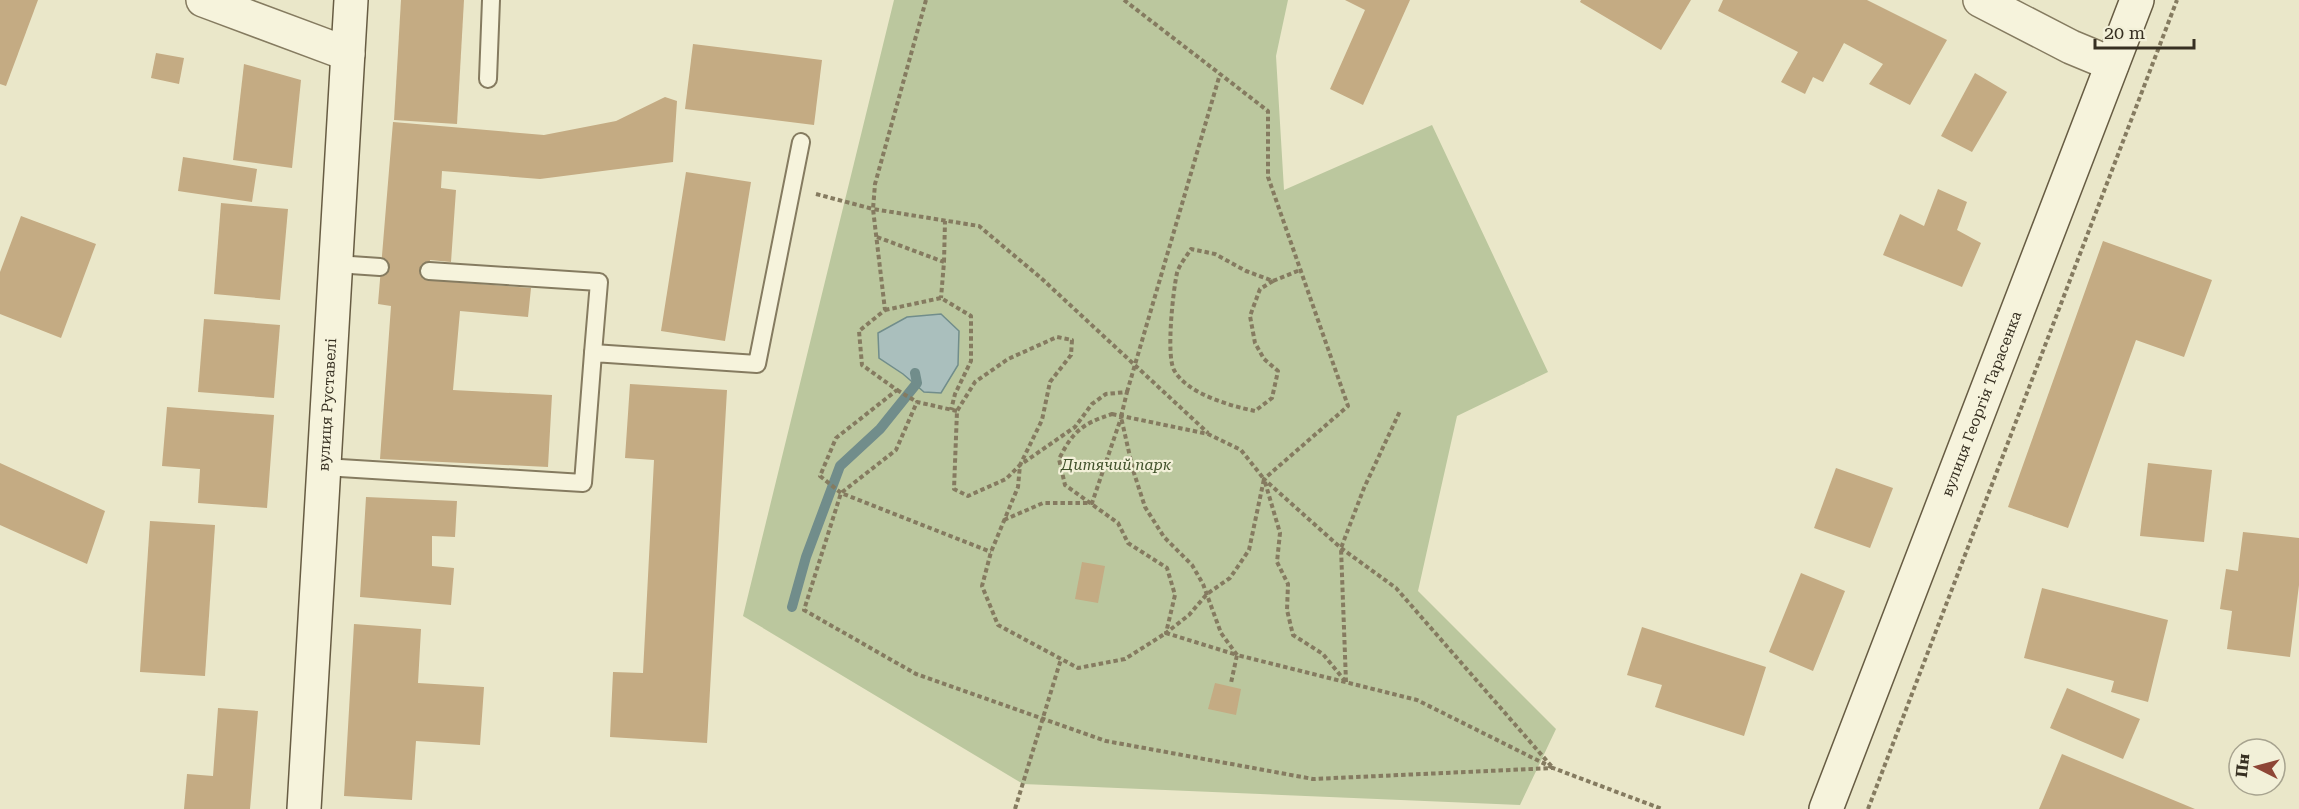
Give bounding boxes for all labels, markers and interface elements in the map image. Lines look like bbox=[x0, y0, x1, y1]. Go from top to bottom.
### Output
scale bar bbox=[2095, 12, 2194, 50]
text: 20 m bbox=[2104, 22, 2145, 43]
street label: вулиця Георгія Тарасенка bbox=[1938, 309, 2025, 499]
street label: вулиця Руставелі bbox=[315, 337, 340, 472]
park label: Дитячий парк bbox=[1060, 456, 1172, 474]
north arrow bbox=[2227, 737, 2287, 797]
text: Пн bbox=[2232, 752, 2253, 778]

